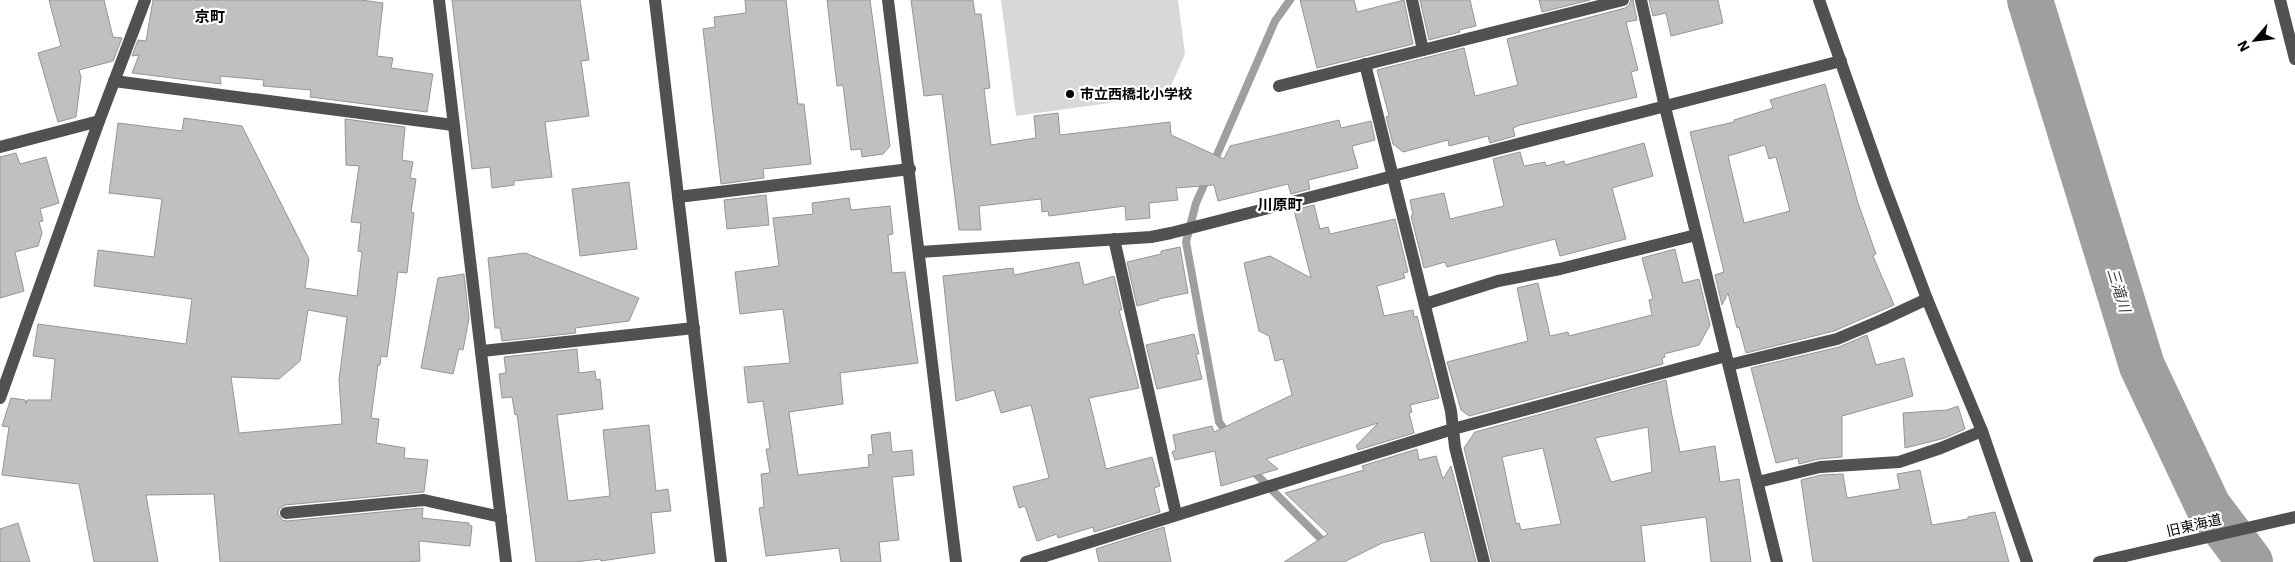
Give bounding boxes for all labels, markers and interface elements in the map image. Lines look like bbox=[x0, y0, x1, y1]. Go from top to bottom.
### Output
district label: 京町 bbox=[195, 7, 225, 26]
north arrow bbox=[2230, 15, 2280, 65]
text: N bbox=[2233, 37, 2254, 55]
place label: 市立西橋北小学校 bbox=[1080, 85, 1192, 103]
marker: 市立西橋北小学校 bbox=[1064, 88, 1076, 100]
district label: 川原町 bbox=[1257, 195, 1303, 214]
water label: 三滝川 bbox=[2103, 266, 2135, 316]
street label: 旧東海道 bbox=[2165, 510, 2223, 540]

